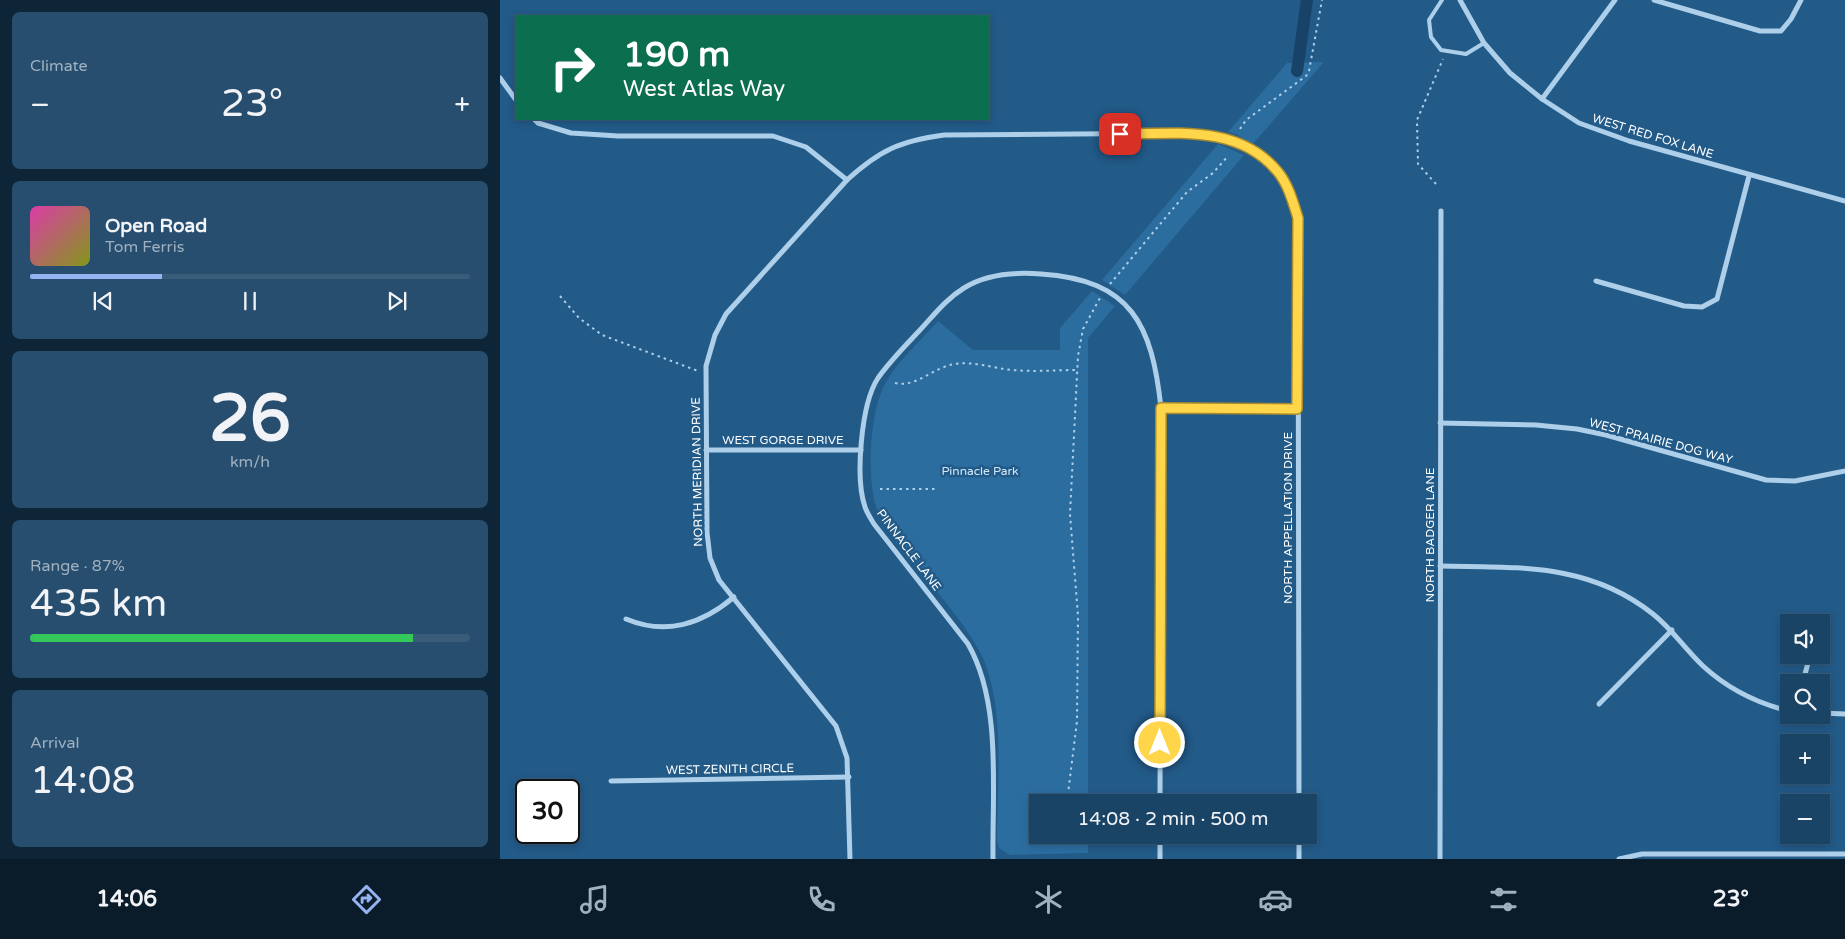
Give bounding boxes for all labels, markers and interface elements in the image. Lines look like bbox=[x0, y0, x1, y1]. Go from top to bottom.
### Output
text: 190 m bbox=[623, 34, 730, 76]
icon: right bbox=[540, 35, 605, 100]
text: Climate bbox=[30, 56, 88, 76]
text: West Atlas Way bbox=[623, 76, 785, 102]
text: 23° bbox=[221, 81, 283, 127]
text: − bbox=[30, 88, 50, 122]
text: + bbox=[454, 88, 470, 122]
street label: WEST RED FOX LANE bbox=[1591, 111, 1716, 161]
pin bbox=[1099, 113, 1141, 155]
icon: arrive bbox=[1106, 120, 1134, 148]
text: Open Road bbox=[105, 215, 207, 237]
text: Tom Ferris bbox=[105, 237, 184, 257]
icon: previous bbox=[89, 287, 117, 315]
icon: pause bbox=[236, 287, 264, 315]
icon: next bbox=[383, 287, 411, 315]
text: 26 bbox=[209, 380, 291, 459]
street label: NORTH MERIDIAN DRIVE bbox=[689, 397, 705, 547]
street label: WEST PRAIRIE DOG WAY bbox=[1588, 415, 1735, 467]
street label: NORTH APPELLATION DRIVE bbox=[1281, 432, 1295, 604]
street label: WEST GORGE DRIVE bbox=[722, 433, 844, 447]
text: km/h bbox=[230, 452, 270, 472]
park label: Pinnacle Park bbox=[941, 464, 1019, 478]
street label: NORTH BADGER LANE bbox=[1423, 467, 1437, 603]
street label: PINNACLE LANE bbox=[874, 506, 944, 594]
text: Range · 87% bbox=[30, 556, 125, 576]
text: 435 km bbox=[30, 581, 167, 627]
map controls bbox=[1780, 614, 1830, 844]
button: sound bbox=[1780, 614, 1830, 664]
button: search bbox=[1780, 674, 1830, 724]
position arrow bbox=[1133, 716, 1185, 768]
text: Arrival bbox=[30, 733, 79, 753]
button: + bbox=[1780, 734, 1830, 784]
text: 14:08 bbox=[30, 758, 135, 804]
street label: WEST ZENITH CIRCLE bbox=[666, 761, 795, 777]
speed limit sign: 30 bbox=[515, 779, 580, 844]
button: − bbox=[1780, 794, 1830, 844]
text: 14:08 · 2 min · 500 m bbox=[1077, 808, 1269, 830]
icon: directions bbox=[349, 882, 384, 917]
icon: music bbox=[577, 882, 612, 917]
icon: phone bbox=[804, 882, 839, 917]
icon: climate bbox=[1031, 882, 1066, 917]
icon: car bbox=[1258, 882, 1293, 917]
icon: filters bbox=[1486, 882, 1521, 917]
text: 14:06 bbox=[96, 886, 157, 912]
text: 23° bbox=[1713, 886, 1749, 912]

